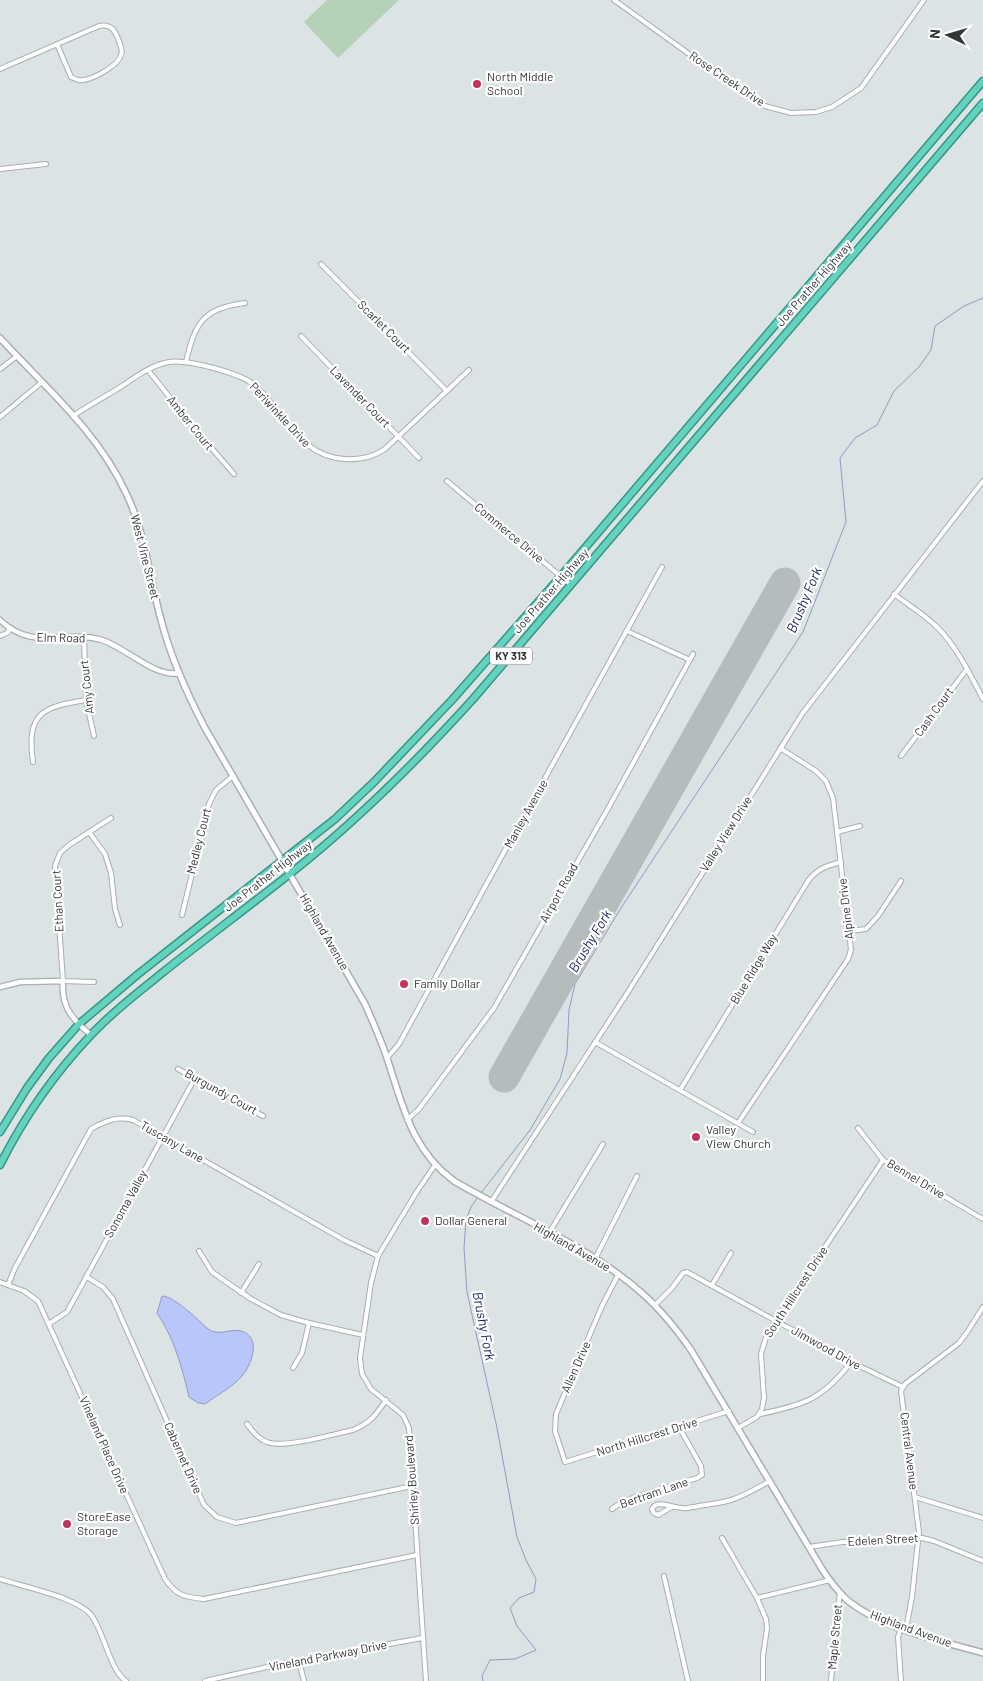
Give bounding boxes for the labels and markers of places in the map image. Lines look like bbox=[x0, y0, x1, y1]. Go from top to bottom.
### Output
place label: North Middle School bbox=[487, 69, 553, 97]
marker: North Middle School bbox=[471, 78, 483, 90]
place label: Family Dollar bbox=[414, 976, 481, 990]
marker: Family Dollar bbox=[398, 978, 410, 990]
place label: Valley View Church bbox=[706, 1122, 771, 1150]
marker: Valley View Church bbox=[690, 1131, 702, 1143]
place label: Dollar General bbox=[435, 1213, 507, 1227]
marker: Dollar General bbox=[419, 1215, 431, 1227]
place label: StoreEase Storage bbox=[77, 1509, 131, 1537]
marker: StoreEase Storage bbox=[61, 1518, 73, 1530]

